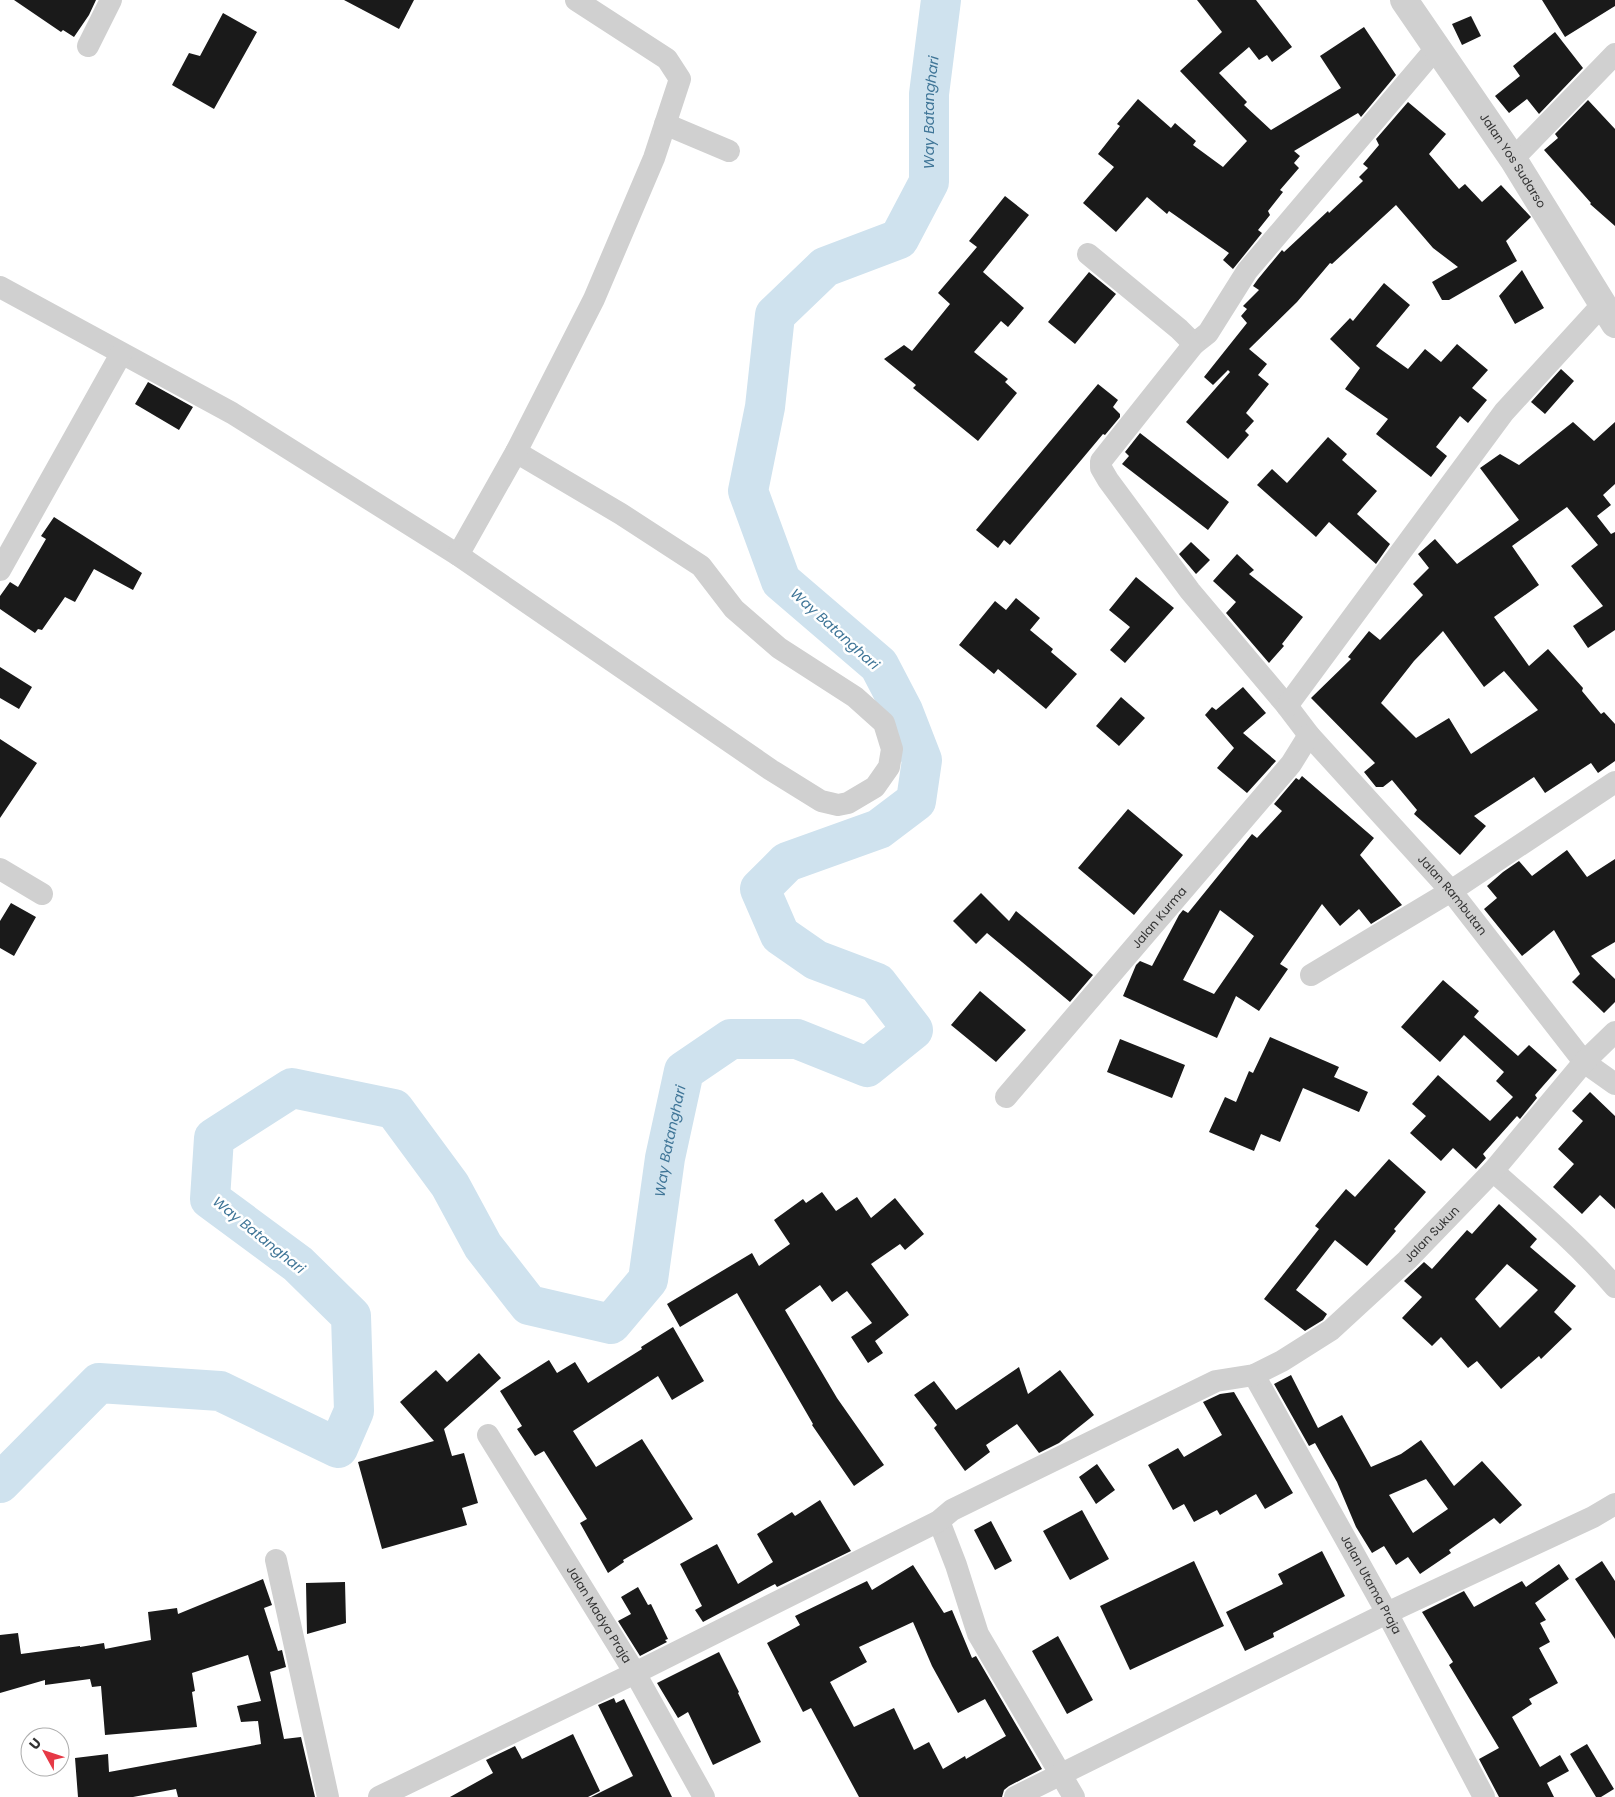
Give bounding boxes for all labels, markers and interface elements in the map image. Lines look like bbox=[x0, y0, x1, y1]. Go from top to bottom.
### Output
water label: Way Batanghari bbox=[919, 54, 944, 169]
street label: Jalan Yos Sudarso bbox=[1476, 110, 1550, 211]
water label: Way Batanghari bbox=[786, 584, 884, 675]
street label: Jalan Rambutan bbox=[1414, 851, 1491, 939]
street label: Jalan Kurma bbox=[1128, 883, 1190, 952]
water label: Way Batanghari bbox=[650, 1083, 691, 1198]
water label: Way Batanghari bbox=[209, 1192, 310, 1279]
street label: Jalan Sukun bbox=[1400, 1202, 1463, 1266]
street label: Jalan Utama Praja bbox=[1337, 1531, 1406, 1637]
street label: Jalan Madya Praja bbox=[563, 1562, 636, 1666]
north arrow bbox=[20, 1727, 70, 1777]
text: U bbox=[24, 1733, 46, 1754]

